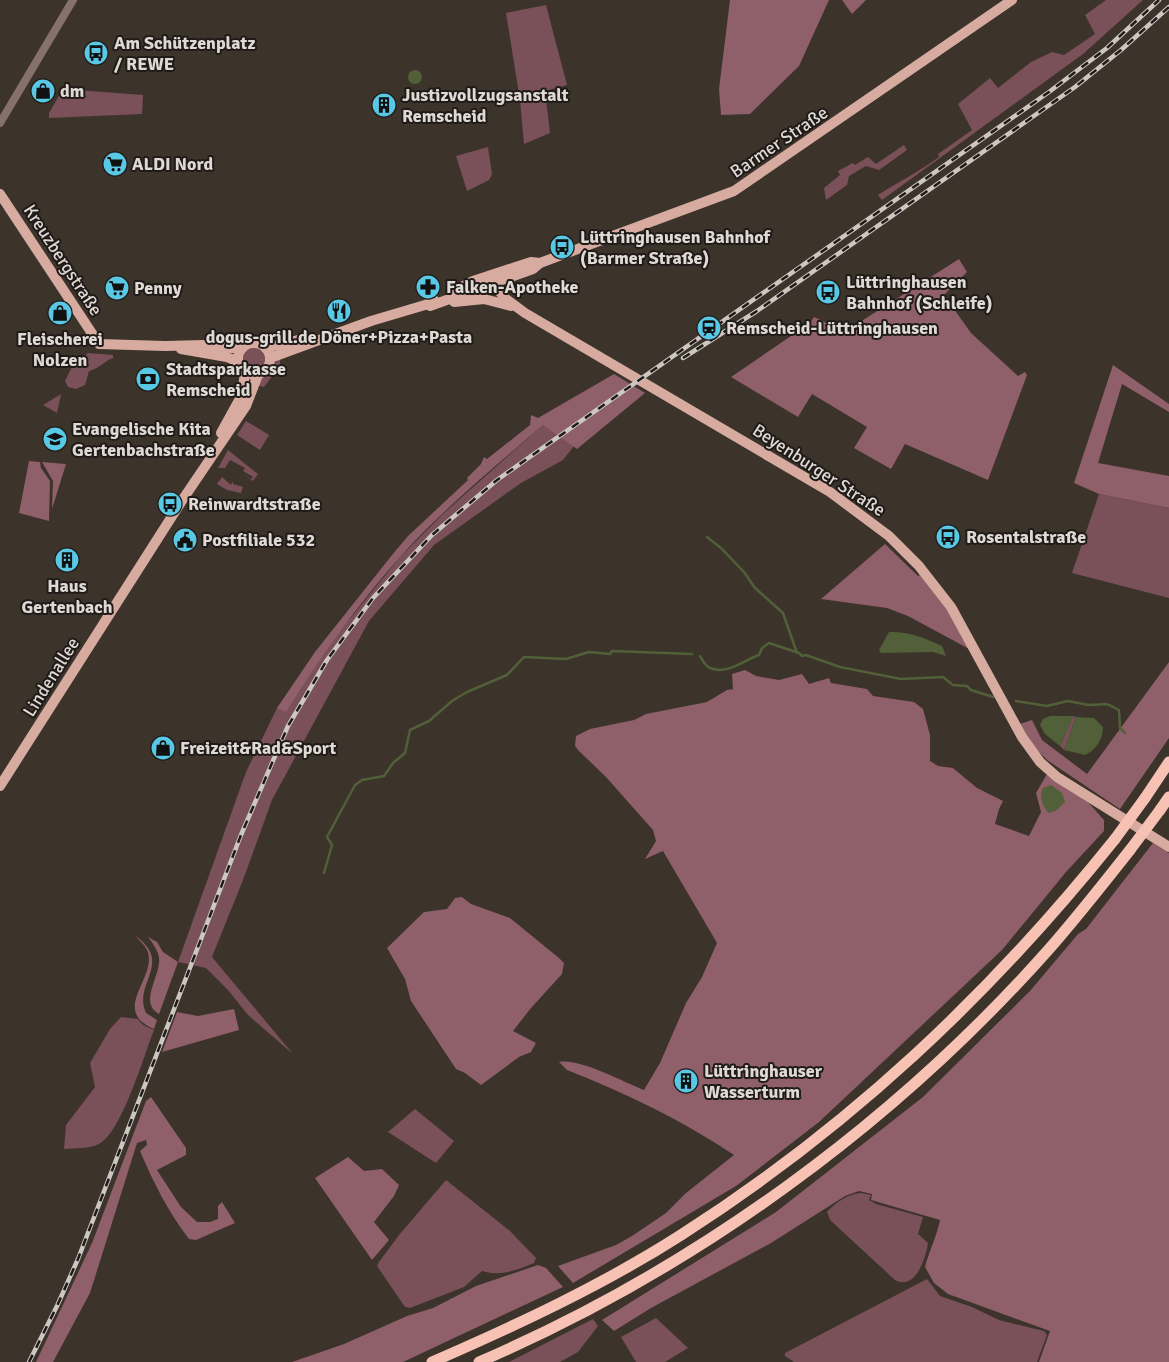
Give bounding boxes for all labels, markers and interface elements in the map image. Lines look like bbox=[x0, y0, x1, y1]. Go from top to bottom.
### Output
place label: Am Schützenplatz / REWE bbox=[114, 32, 255, 75]
bus stop icon: Am Schützenplatz / REWE bbox=[83, 40, 109, 66]
shop icon: dm bbox=[30, 78, 56, 104]
place label: dm bbox=[60, 80, 84, 102]
place label: Justizvollzugsanstalt Remscheid bbox=[402, 84, 569, 127]
building icon: Justizvollzugsanstalt Remscheid bbox=[371, 92, 397, 118]
street label: Barmer Straße bbox=[726, 101, 832, 183]
supermarket icon: ALDI Nord bbox=[102, 151, 128, 177]
place label: ALDI Nord bbox=[132, 153, 213, 175]
street label: Kreuzbergstraße bbox=[19, 200, 107, 320]
place label: Lüttringhausen Bahnhof (Barmer Straße) bbox=[580, 226, 772, 269]
bus stop icon: Lüttringhausen Bahnhof (Barmer Straße) bbox=[549, 234, 575, 260]
place label: Lüttringhausen Bahnhof (Schleife) bbox=[846, 271, 992, 314]
pharmacy icon: Falken-Apotheke bbox=[415, 274, 441, 300]
supermarket icon: Penny bbox=[104, 275, 130, 301]
place label: Falken-Apotheke bbox=[446, 276, 579, 298]
place label: Penny bbox=[134, 277, 182, 299]
bus stop icon: Lüttringhausen Bahnhof (Schleife) bbox=[815, 279, 841, 305]
restaurant icon: dogus-grill.de Döner+Pizza+Pasta bbox=[326, 298, 352, 324]
shop icon: Fleischerei Nolzen bbox=[47, 300, 73, 326]
station icon: Remscheid-Lüttringhausen bbox=[696, 315, 722, 341]
place label: Remscheid-Lüttringhausen bbox=[726, 317, 938, 339]
place label: dogus-grill.de Döner+Pizza+Pasta bbox=[206, 326, 472, 348]
place label: Fleischerei Nolzen bbox=[17, 328, 103, 371]
place label: Stadtsparkasse Remscheid bbox=[166, 358, 286, 401]
bank icon: Stadtsparkasse Remscheid bbox=[135, 366, 161, 392]
place label: Evangelische Kita Gertenbachstraße bbox=[72, 418, 215, 461]
street label: Beyenburger Straße bbox=[749, 419, 889, 521]
school or university icon: Evangelische Kita Gertenbachstraße bbox=[42, 426, 68, 452]
bus stop icon: Reinwardtstraße bbox=[157, 491, 183, 517]
place label: Reinwardtstraße bbox=[188, 493, 321, 515]
bus stop icon: Rosentalstraße bbox=[935, 524, 961, 550]
place label: Rosentalstraße bbox=[966, 526, 1086, 548]
public building icon: Postfiliale 532 bbox=[172, 527, 198, 553]
place label: Postfiliale 532 bbox=[202, 529, 315, 551]
building icon: Haus Gertenbach bbox=[54, 547, 80, 573]
place label: Haus Gertenbach bbox=[21, 575, 113, 618]
street label: Lindenallee bbox=[18, 633, 84, 721]
shop icon: Freizeit&Rad&Sport bbox=[150, 735, 176, 761]
place label: Freizeit&Rad&Sport bbox=[180, 737, 337, 759]
place label: Lüttringhauser Wasserturm bbox=[704, 1060, 823, 1103]
building icon: Lüttringhauser Wasserturm bbox=[673, 1068, 699, 1094]

